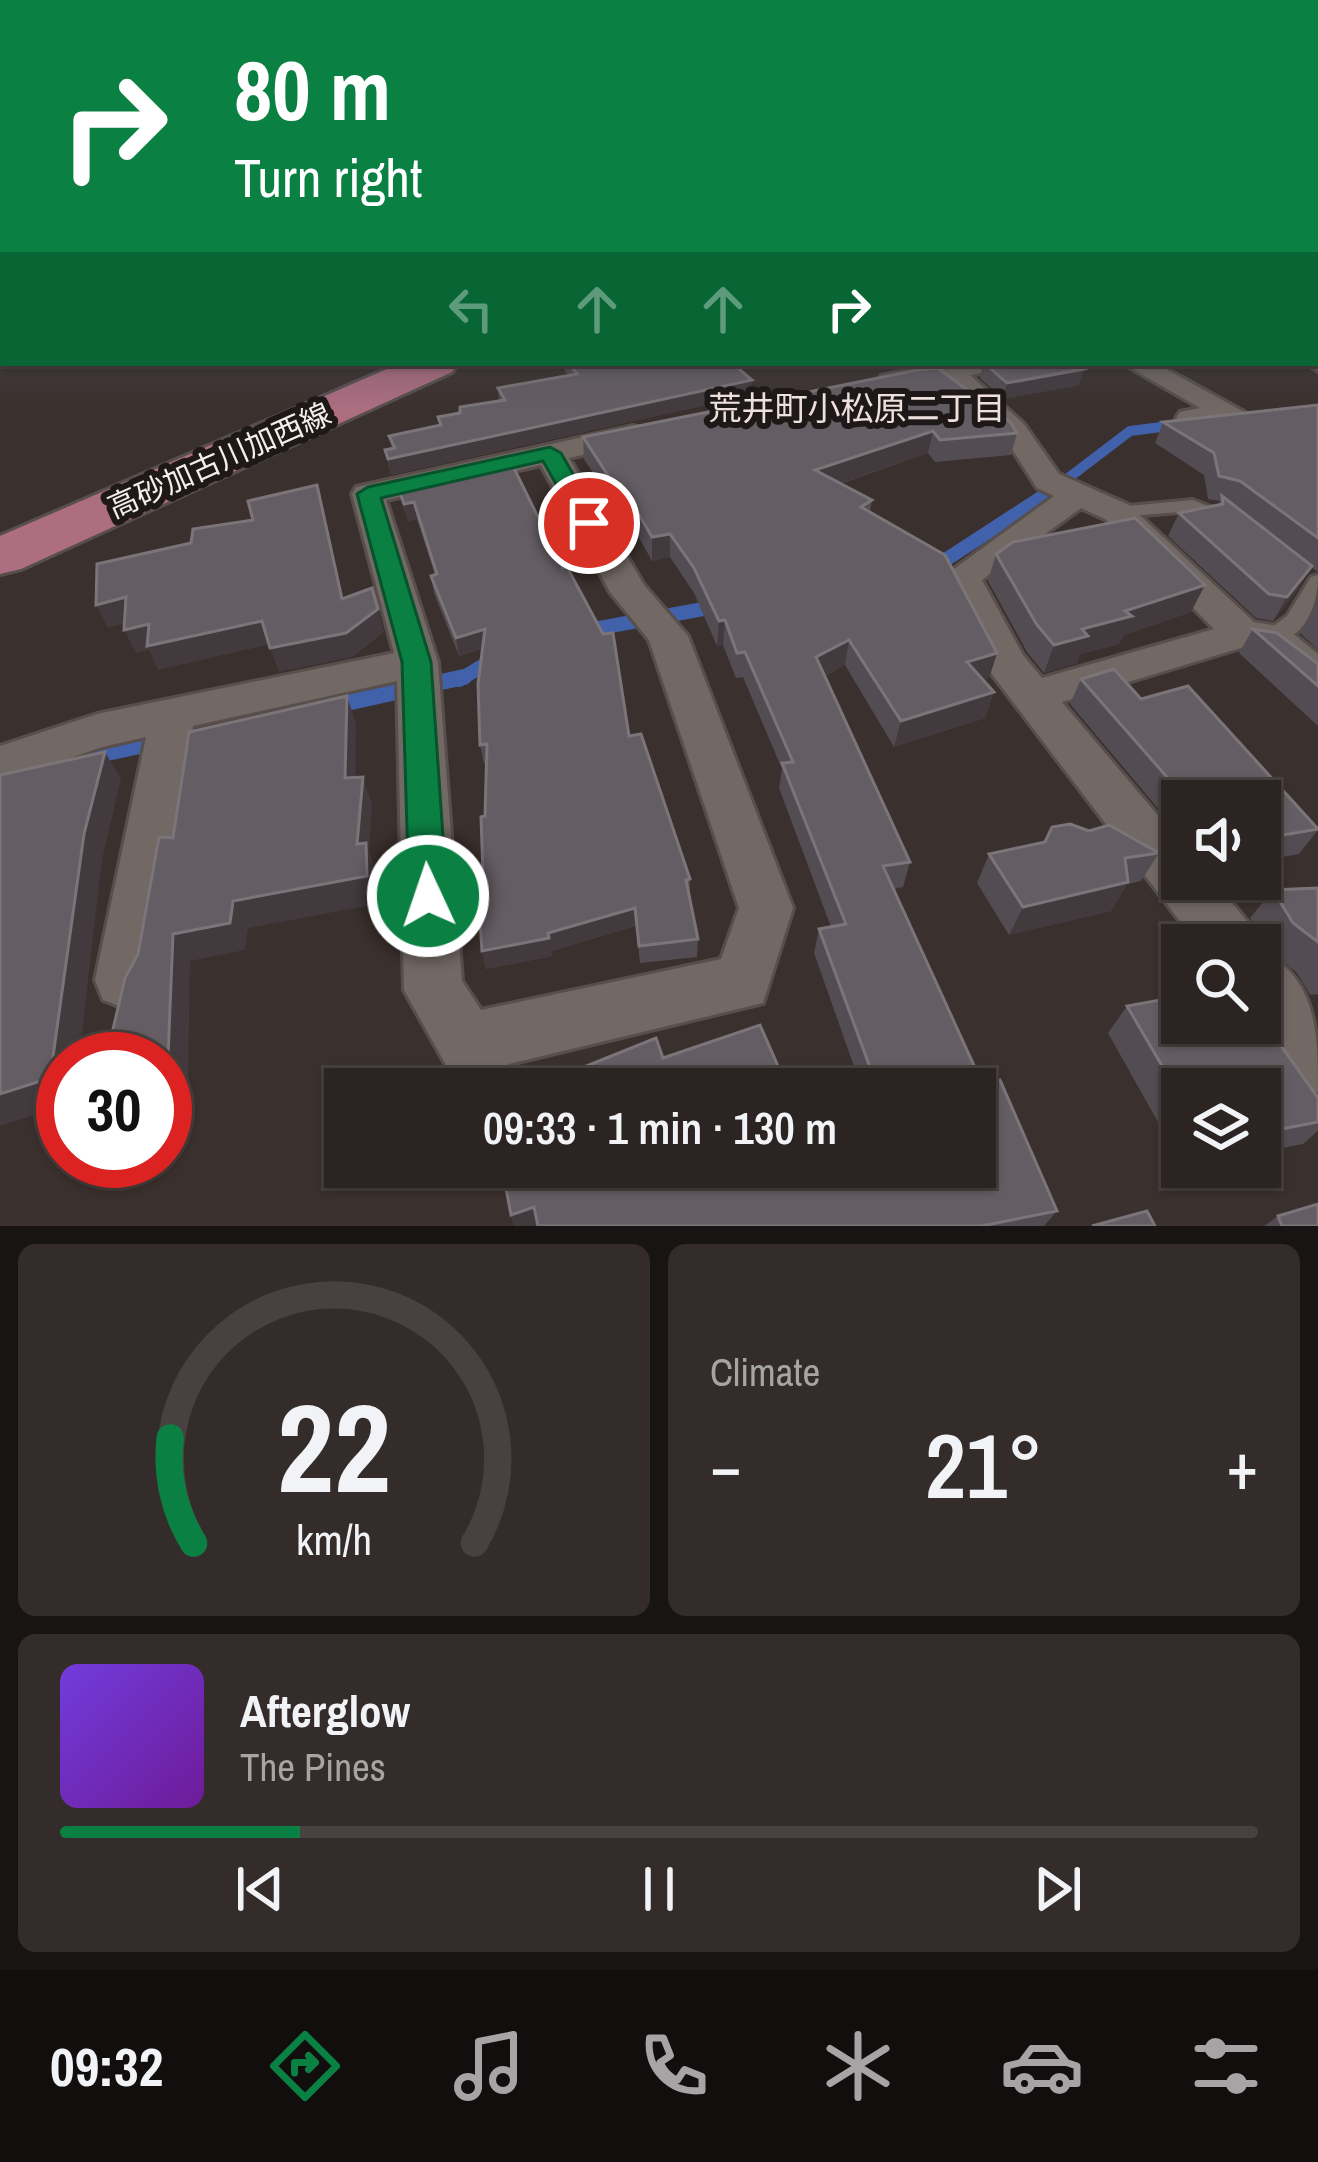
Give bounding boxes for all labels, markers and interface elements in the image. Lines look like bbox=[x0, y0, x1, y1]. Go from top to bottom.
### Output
text: 80 m bbox=[234, 33, 391, 146]
icon: right bbox=[36, 48, 192, 204]
text: Turn right bbox=[234, 141, 422, 214]
icon: left bbox=[438, 276, 504, 342]
icon: ahead bbox=[564, 276, 630, 342]
icon: ahead bbox=[690, 276, 756, 342]
icon: right bbox=[816, 276, 882, 342]
district label: 荒井町小松原二丁目 bbox=[709, 386, 1006, 430]
street label: 高砂加古川加西線 bbox=[101, 393, 337, 527]
pin bbox=[538, 472, 640, 574]
icon: arrive bbox=[556, 490, 622, 556]
map controls bbox=[1161, 780, 1281, 1188]
button: sound bbox=[1161, 780, 1281, 900]
position arrow bbox=[365, 833, 491, 959]
button: search bbox=[1161, 924, 1281, 1044]
speed limit sign: 30 bbox=[36, 1032, 192, 1188]
button: layers bbox=[1161, 1068, 1281, 1188]
text: 09:33 · 1 min · 130 m bbox=[483, 1097, 837, 1158]
text: Climate bbox=[710, 1346, 820, 1398]
text: 22 bbox=[277, 1363, 391, 1531]
text: 21° bbox=[925, 1405, 1043, 1526]
text: − bbox=[710, 1421, 742, 1510]
text: + bbox=[1226, 1421, 1258, 1510]
text: km/h bbox=[296, 1511, 372, 1568]
text: Afterglow bbox=[240, 1680, 410, 1741]
text: The Pines bbox=[240, 1741, 386, 1793]
icon: previous bbox=[227, 1856, 293, 1922]
icon: pause bbox=[626, 1856, 692, 1922]
icon: next bbox=[1025, 1856, 1091, 1922]
icon: directions bbox=[263, 2024, 347, 2108]
icon: music bbox=[447, 2024, 531, 2108]
icon: phone bbox=[632, 2024, 716, 2108]
icon: climate bbox=[816, 2024, 900, 2108]
icon: car bbox=[1000, 2024, 1084, 2108]
icon: filters bbox=[1184, 2024, 1268, 2108]
text: 09:32 bbox=[50, 2030, 163, 2103]

